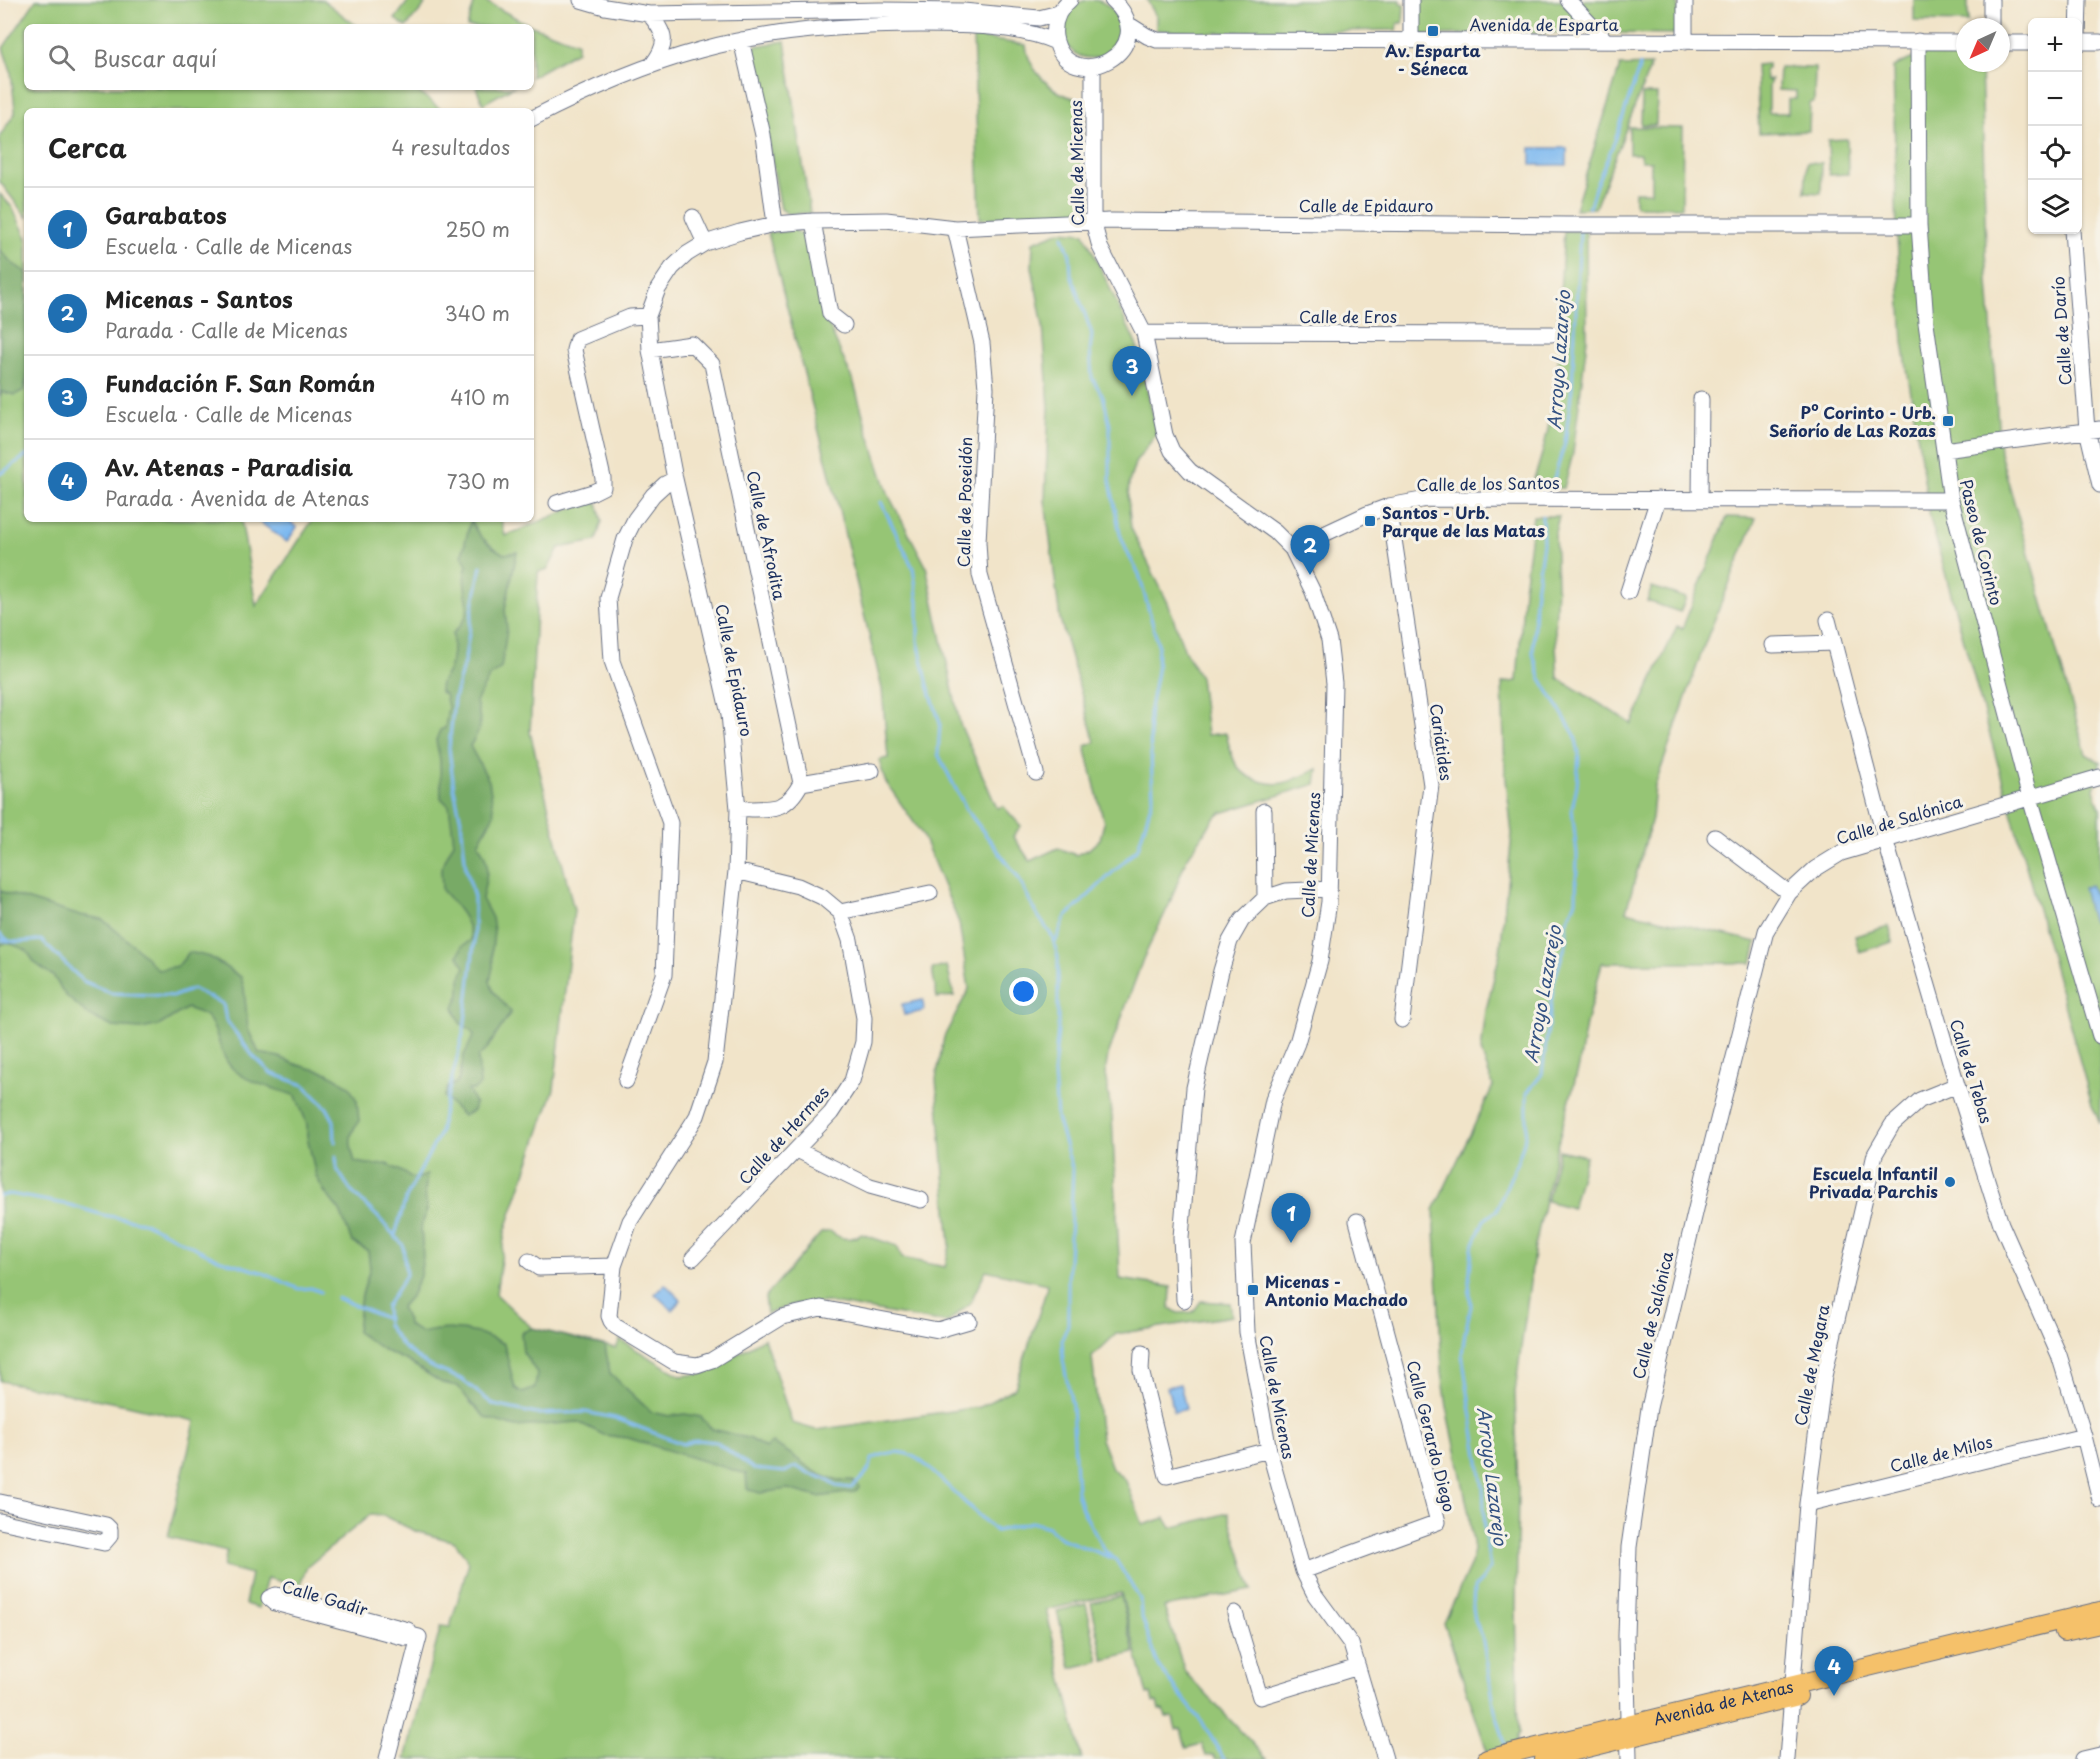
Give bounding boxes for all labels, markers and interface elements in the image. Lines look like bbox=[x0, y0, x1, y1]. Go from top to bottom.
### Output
street label: Avenida de Esparta bbox=[1469, 12, 1619, 36]
north arrow bbox=[1956, 18, 2010, 72]
map controls bbox=[2028, 18, 2082, 234]
button: + bbox=[2028, 18, 2082, 72]
search box bbox=[24, 24, 534, 90]
marker: Av. Esparta - Séneca bbox=[1426, 24, 1440, 38]
place label: Av. Esparta - Séneca bbox=[1385, 38, 1481, 80]
icon: search bbox=[45, 41, 78, 74]
text: Buscar aquí bbox=[93, 41, 217, 74]
button: − bbox=[2028, 72, 2082, 126]
street label: Calle de Micenas bbox=[1063, 100, 1089, 226]
button: locate bbox=[2028, 126, 2082, 180]
text: Cerca bbox=[48, 128, 127, 167]
text: 4 resultados bbox=[392, 132, 510, 162]
button: layers bbox=[2028, 180, 2082, 234]
street label: Calle de Epidauro bbox=[1299, 193, 1433, 217]
text: Garabatos bbox=[105, 198, 227, 231]
text: 1 bbox=[63, 214, 72, 244]
text: 250 m bbox=[446, 214, 510, 244]
text: Escuela · Calle de Micenas bbox=[105, 231, 352, 261]
street label: Calle de Darío bbox=[2045, 276, 2077, 386]
text: Micenas - Santos bbox=[105, 282, 293, 315]
water label: Arroyo Lazarejo bbox=[1540, 289, 1576, 430]
text: 2 bbox=[60, 298, 75, 328]
text: 340 m bbox=[445, 298, 510, 328]
street label: Calle de Eros bbox=[1299, 304, 1397, 328]
text: Parada · Calle de Micenas bbox=[105, 315, 348, 345]
pin: 3 bbox=[1112, 346, 1152, 396]
text: Fundación F. San Román bbox=[105, 366, 375, 399]
text: 3 bbox=[61, 382, 74, 412]
text: 410 m bbox=[450, 382, 510, 412]
text: Escuela · Calle de Micenas bbox=[105, 399, 352, 429]
place label: Pº Corinto - Urb. Señorío de Las Rozas bbox=[1769, 400, 1936, 442]
marker: Pº Corinto - Urb. Señorío de Las Rozas bbox=[1941, 414, 1955, 428]
street label: Calle de Poseidón bbox=[951, 437, 977, 567]
text: Av. Atenas - Paradisia bbox=[105, 450, 353, 483]
text: 4 bbox=[61, 466, 74, 496]
text: 730 m bbox=[447, 466, 510, 496]
street label: Calle de Afrodita bbox=[742, 468, 792, 602]
street label: Calle de los Santos bbox=[1416, 470, 1560, 496]
street label: Paseo de Corinto bbox=[1955, 476, 2009, 608]
text: Parada · Avenida de Atenas bbox=[105, 483, 369, 513]
place label: Santos - Urb. Parque de las Matas bbox=[1382, 500, 1545, 542]
marker: Santos - Urb. Parque de las Matas bbox=[1363, 514, 1377, 528]
pin: 2 bbox=[1290, 526, 1330, 575]
street label: Calle de Epidauro bbox=[710, 602, 760, 738]
street label: Cariátides bbox=[1425, 702, 1459, 782]
street label: Calle de Salónica bbox=[1833, 788, 1966, 850]
street label: Calle de Micenas bbox=[1295, 792, 1325, 918]
water label: Arroyo Lazarejo bbox=[1517, 922, 1568, 1065]
your location bbox=[1009, 977, 1038, 1006]
street label: Calle de Tebas bbox=[1945, 1016, 1999, 1126]
street label: Calle de Hermes bbox=[732, 1081, 834, 1189]
place label: Escuela Infantil Privada Parchis bbox=[1809, 1161, 1938, 1203]
marker: Escuela Infantil Privada Parchis bbox=[1943, 1175, 1957, 1189]
pin: 1 bbox=[1272, 1194, 1310, 1243]
street label: Calle de Salónica bbox=[1626, 1248, 1679, 1381]
place label: Micenas - Antonio Machado bbox=[1265, 1269, 1408, 1311]
marker: Micenas - Antonio Machado bbox=[1246, 1283, 1260, 1297]
street label: Calle de Megara bbox=[1787, 1301, 1835, 1428]
street label: Calle de Micenas bbox=[1254, 1333, 1302, 1461]
street label: Calle Gerardo Diego bbox=[1402, 1358, 1462, 1514]
water label: Arroyo Lazarejo bbox=[1471, 1405, 1515, 1548]
street label: Calle de Milos bbox=[1887, 1429, 1995, 1477]
street label: Calle Gadir bbox=[279, 1573, 371, 1621]
pin: 4 bbox=[1814, 1646, 1854, 1696]
street label: Avenida de Atenas bbox=[1651, 1674, 1796, 1730]

